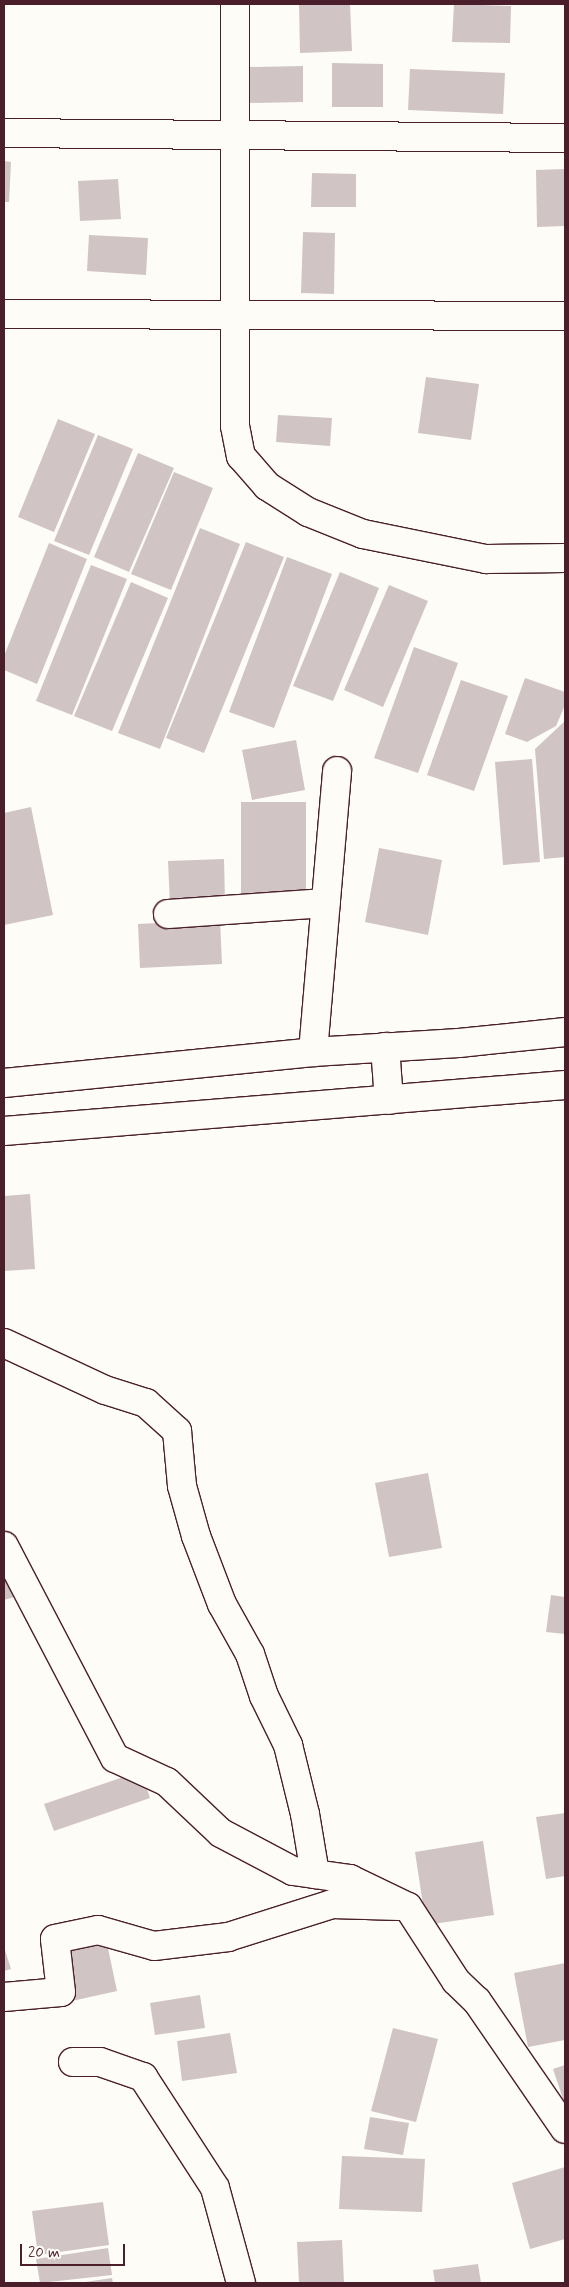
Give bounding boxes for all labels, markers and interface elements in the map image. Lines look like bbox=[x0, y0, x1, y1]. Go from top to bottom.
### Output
scale bar bbox=[22, 2234, 128, 2266]
text: 20 m bbox=[28, 2243, 60, 2263]

